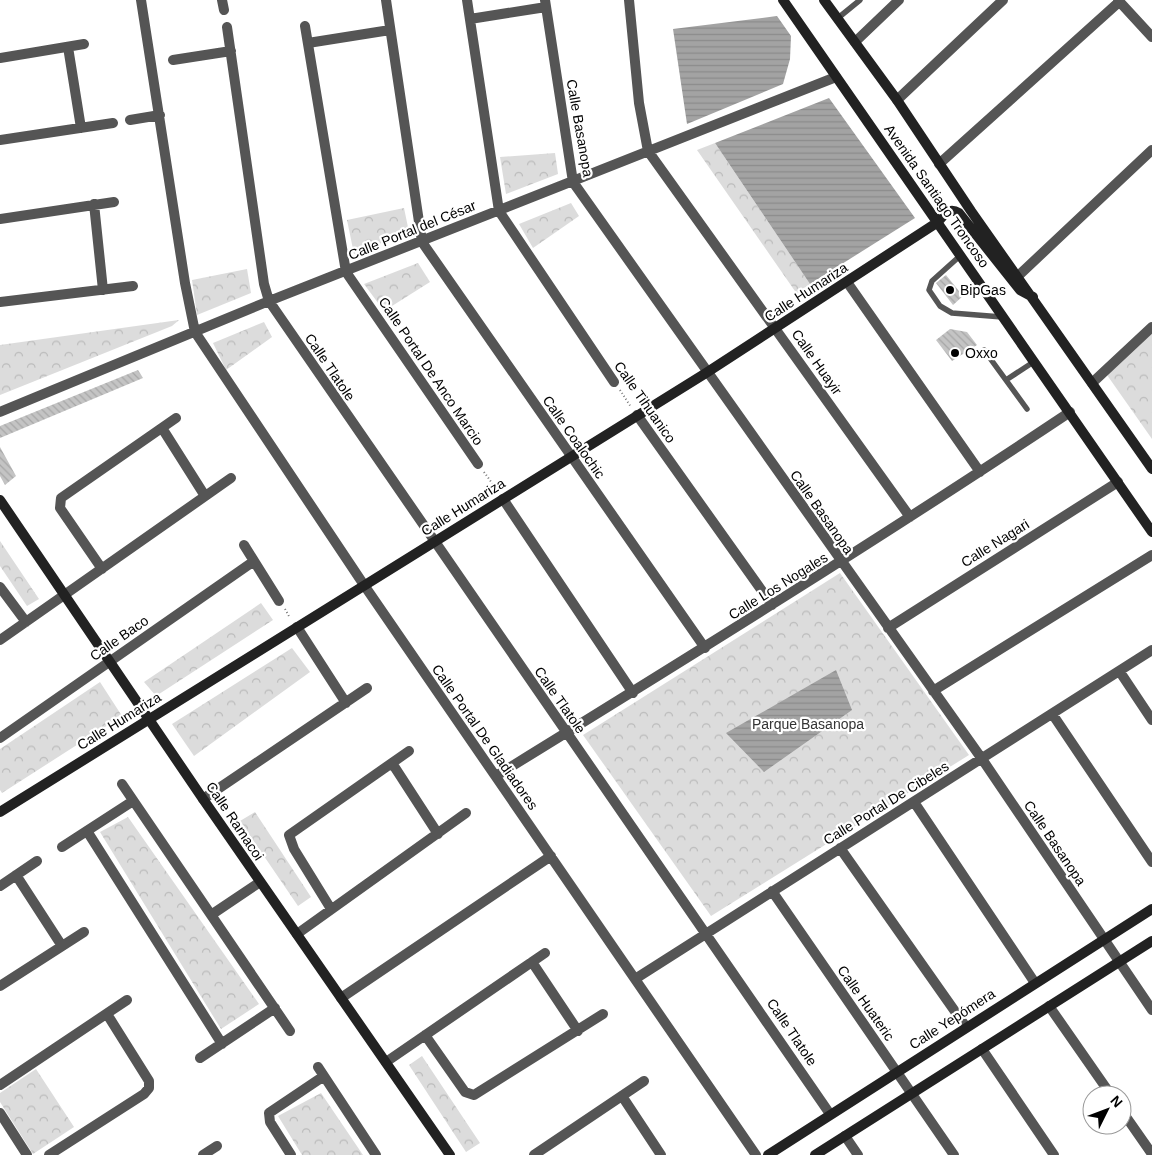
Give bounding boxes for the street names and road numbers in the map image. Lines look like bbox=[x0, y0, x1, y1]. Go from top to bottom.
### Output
street label: Calle Basanopa bbox=[564, 78, 596, 178]
street label: Avenida Santiago Troncoso bbox=[881, 121, 993, 271]
street label: Calle Portal del César bbox=[346, 197, 478, 263]
street label: Calle Humariza bbox=[762, 259, 851, 325]
street label: Calle Portal De Anco Marcio bbox=[375, 294, 487, 448]
street label: Calle Huayir bbox=[789, 326, 846, 398]
street label: Calle Tlatole bbox=[302, 330, 358, 404]
street label: Calle Tihuanico bbox=[611, 358, 679, 446]
street label: Calle Coalochic bbox=[540, 393, 608, 481]
street label: Calle Basanopa bbox=[787, 467, 857, 557]
street label: Calle Humariza bbox=[418, 475, 508, 539]
street label: Calle Nagari bbox=[958, 516, 1032, 570]
street label: Calle Los Nogales bbox=[726, 549, 830, 623]
street label: Calle Baco bbox=[87, 612, 151, 664]
street label: Calle Portal De Gladiadores bbox=[429, 661, 541, 813]
street label: Calle Tlatole bbox=[531, 664, 589, 737]
street label: Calle Humariza bbox=[74, 689, 164, 753]
street label: Calle Portal De Cibeles bbox=[820, 758, 952, 848]
street label: Calle Ramacoi bbox=[203, 779, 267, 863]
street label: Calle Basanopa bbox=[1021, 798, 1089, 889]
street label: Calle Huateric bbox=[834, 962, 898, 1044]
street label: Calle Yepómera bbox=[906, 985, 998, 1053]
street label: Calle Tlatole bbox=[764, 995, 820, 1069]

